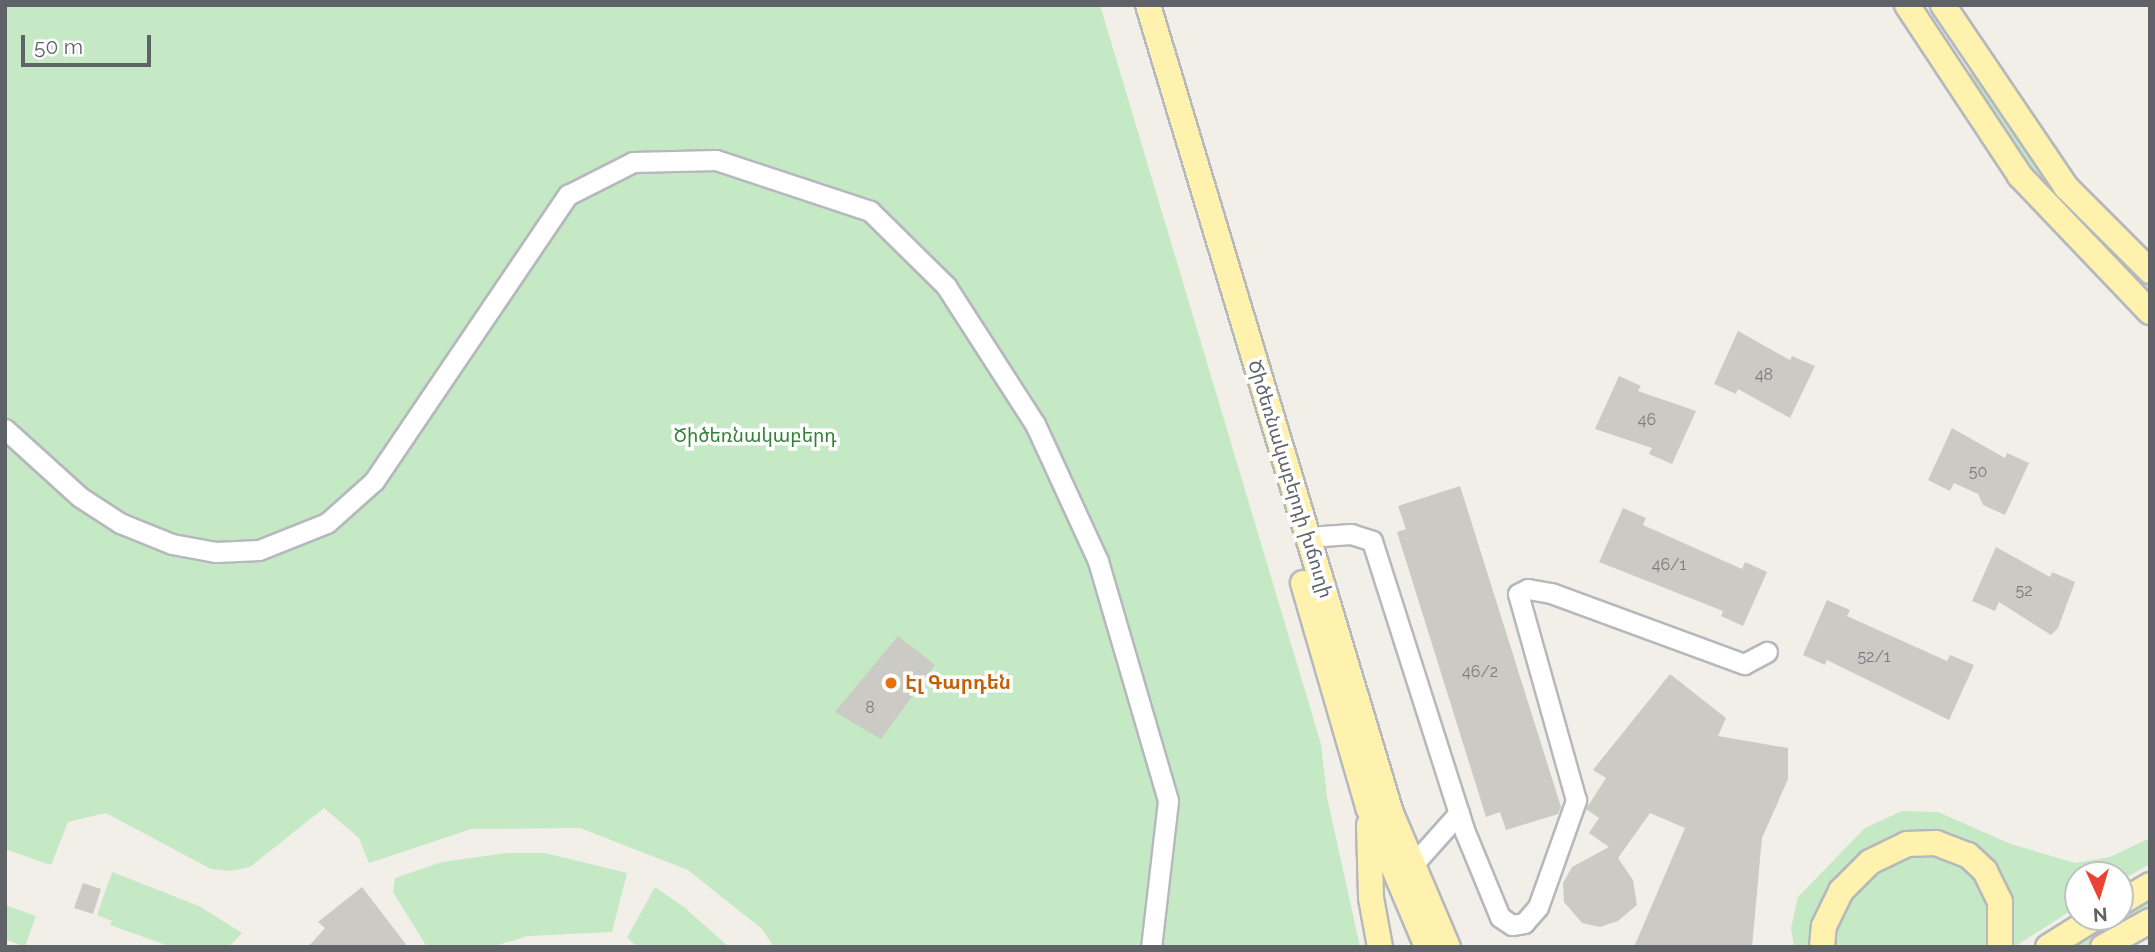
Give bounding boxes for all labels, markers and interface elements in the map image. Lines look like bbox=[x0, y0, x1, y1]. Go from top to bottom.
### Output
scale bar bbox=[24, 21, 154, 65]
text: 50 m bbox=[34, 34, 83, 59]
street label: Ծիծեռնակաբերդի խճուղի bbox=[1243, 357, 1337, 601]
house number: 48 bbox=[1755, 365, 1773, 385]
house number: 46 bbox=[1638, 410, 1656, 430]
park label: Ծիծեռնակաբերդ bbox=[673, 425, 837, 447]
house number: 50 bbox=[1969, 462, 1987, 482]
house number: 46/1 bbox=[1652, 555, 1686, 575]
house number: 52 bbox=[2015, 581, 2033, 601]
house number: 52/1 bbox=[1857, 647, 1891, 667]
house number: 46/2 bbox=[1462, 662, 1498, 682]
place label: Էլ Գարդեն bbox=[905, 672, 1011, 694]
marker: Էլ Գարդեն bbox=[883, 675, 899, 691]
house number: 8 bbox=[865, 698, 875, 718]
north arrow bbox=[2064, 861, 2134, 931]
text: N bbox=[2092, 903, 2108, 926]

